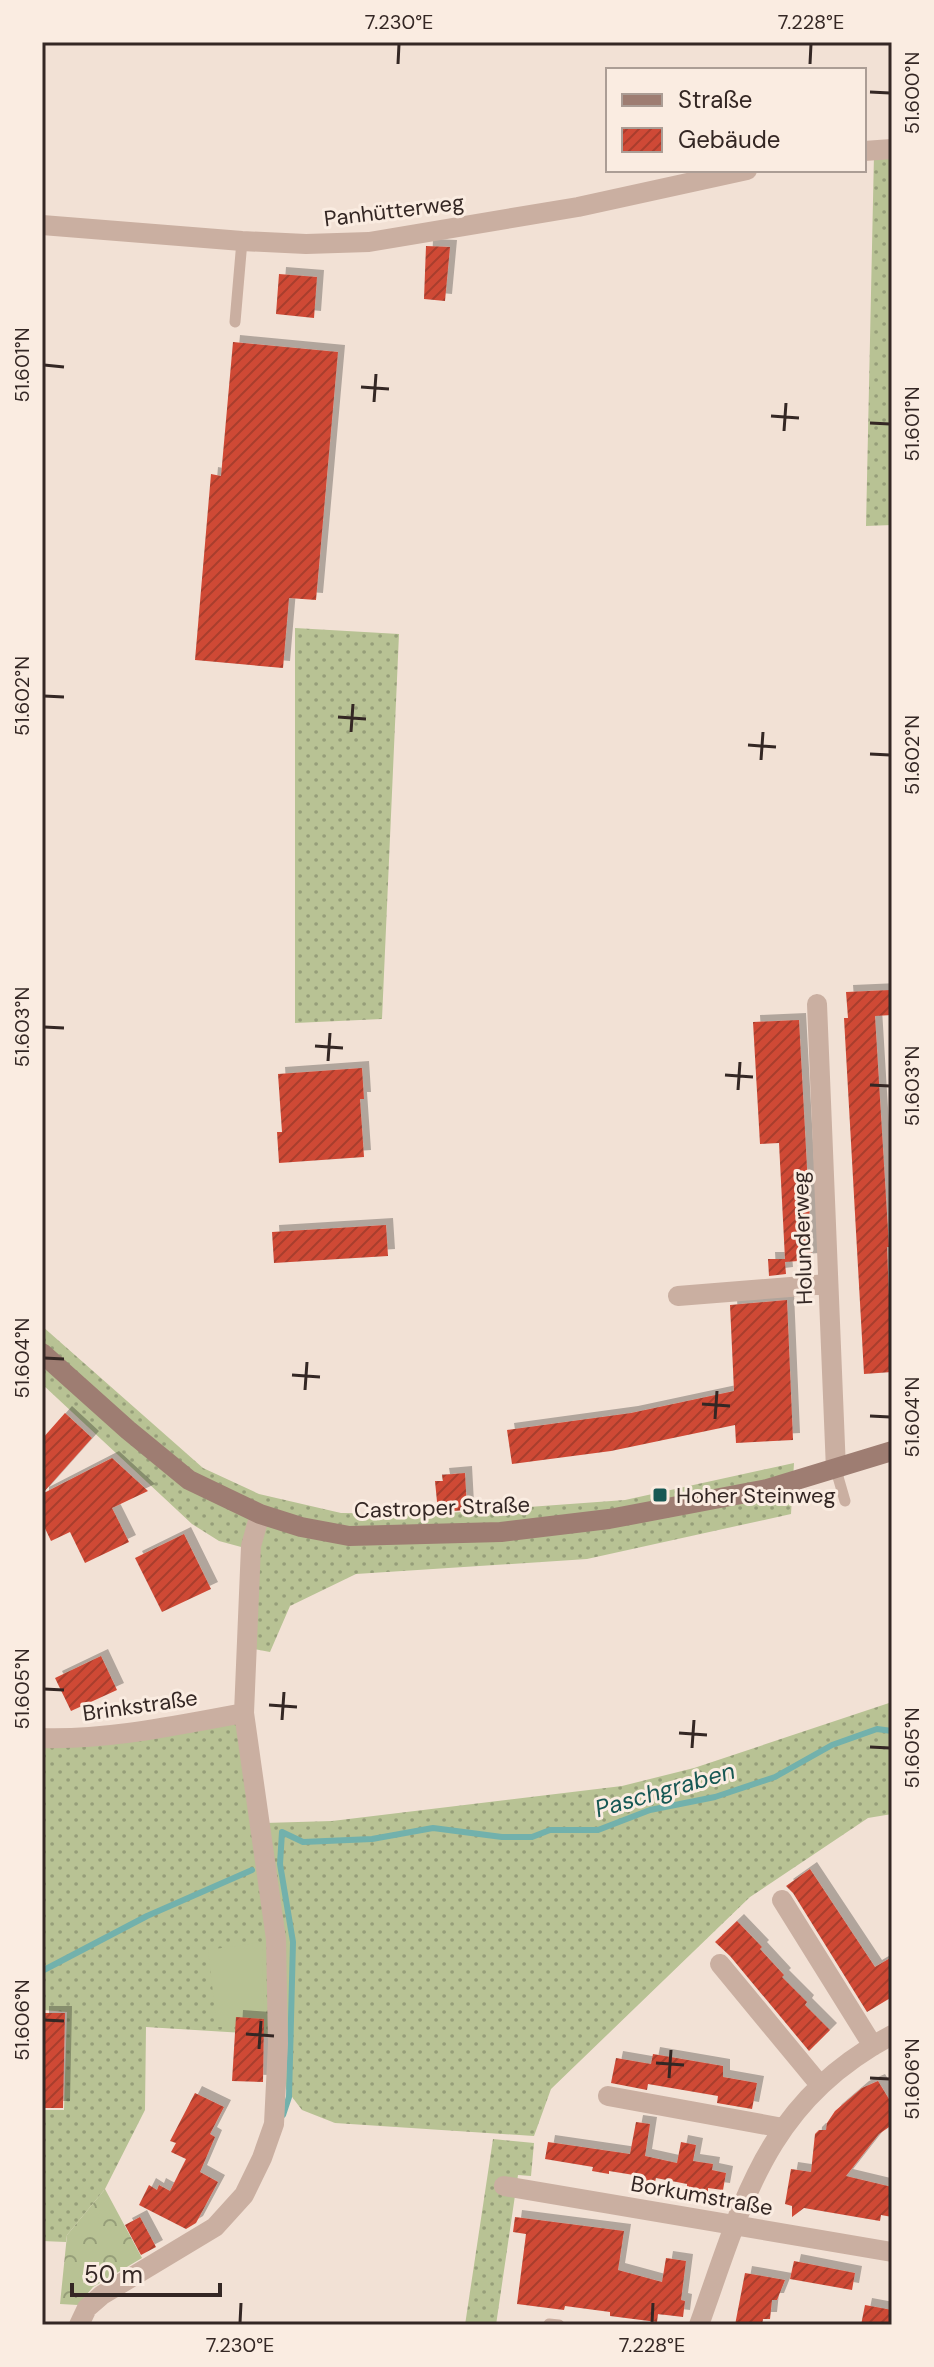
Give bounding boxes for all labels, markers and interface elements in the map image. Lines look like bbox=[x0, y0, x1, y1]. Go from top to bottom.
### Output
text: 7.230°E bbox=[365, 9, 433, 35]
text: 7.228°E bbox=[778, 9, 844, 35]
text: 51.600°N bbox=[899, 52, 925, 134]
legend bbox=[606, 68, 866, 172]
text: Straße bbox=[678, 84, 752, 115]
text: Gebäude bbox=[678, 124, 780, 155]
street label: Panhütterweg bbox=[322, 188, 466, 233]
text: 51.601°N bbox=[9, 328, 35, 402]
text: 51.601°N bbox=[899, 387, 925, 461]
text: 51.602°N bbox=[9, 656, 35, 736]
text: 51.602°N bbox=[899, 715, 925, 795]
text: 51.603°N bbox=[9, 987, 35, 1067]
text: 51.603°N bbox=[899, 1046, 925, 1126]
street label: Holunderweg bbox=[786, 1171, 819, 1305]
text: 51.604°N bbox=[9, 1318, 35, 1398]
text: 51.604°N bbox=[899, 1377, 925, 1457]
place label: Hoher Steinweg bbox=[676, 1481, 836, 1510]
marker: Hoher Steinweg bbox=[651, 1486, 669, 1504]
street label: Castroper Straße bbox=[353, 1490, 531, 1525]
text: 51.605°N bbox=[9, 1649, 35, 1729]
street label: Brinkstraße bbox=[81, 1683, 199, 1728]
text: 51.605°N bbox=[899, 1708, 925, 1788]
water label: Paschgraben bbox=[591, 1755, 738, 1824]
text: 51.606°N bbox=[9, 1979, 35, 2061]
text: 51.606°N bbox=[899, 2038, 925, 2120]
street label: Borkumstraße bbox=[629, 2169, 775, 2222]
scale bar bbox=[72, 2247, 220, 2297]
text: 50 m bbox=[84, 2259, 143, 2290]
text: 7.230°E bbox=[206, 2332, 274, 2358]
text: 7.228°E bbox=[619, 2332, 685, 2358]

